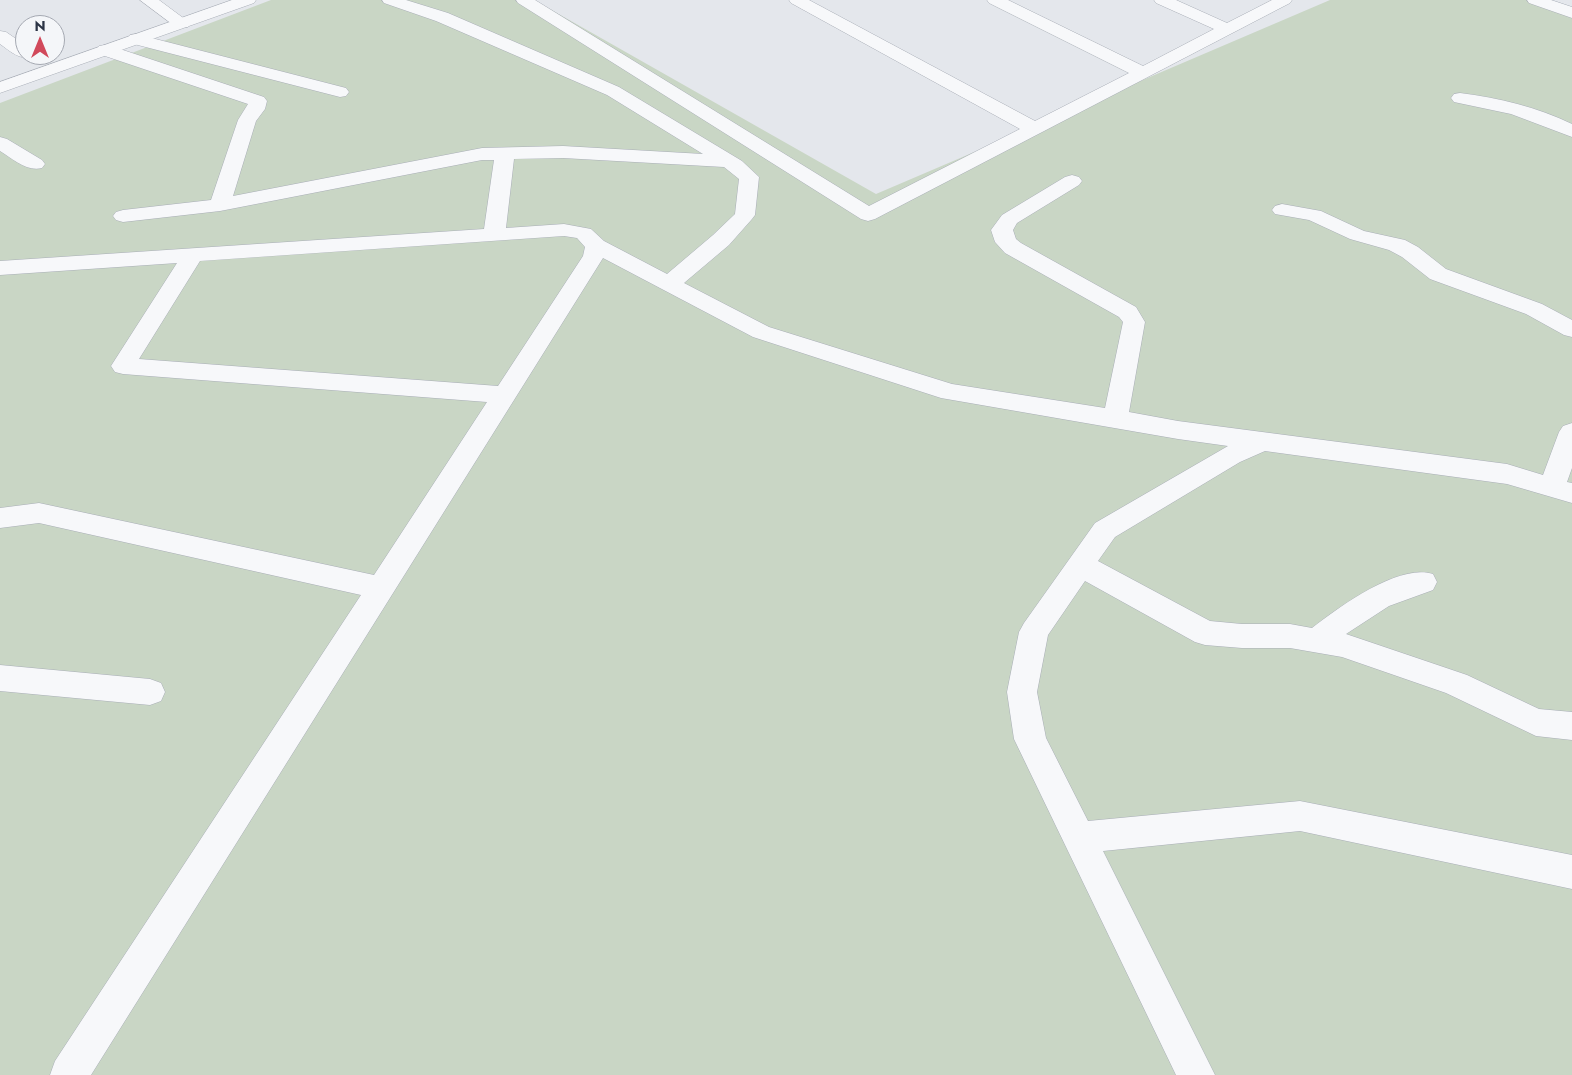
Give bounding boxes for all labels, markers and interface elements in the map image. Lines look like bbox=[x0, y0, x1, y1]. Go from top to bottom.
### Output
north arrow bbox=[15, 15, 65, 65]
text: N bbox=[34, 16, 46, 36]

